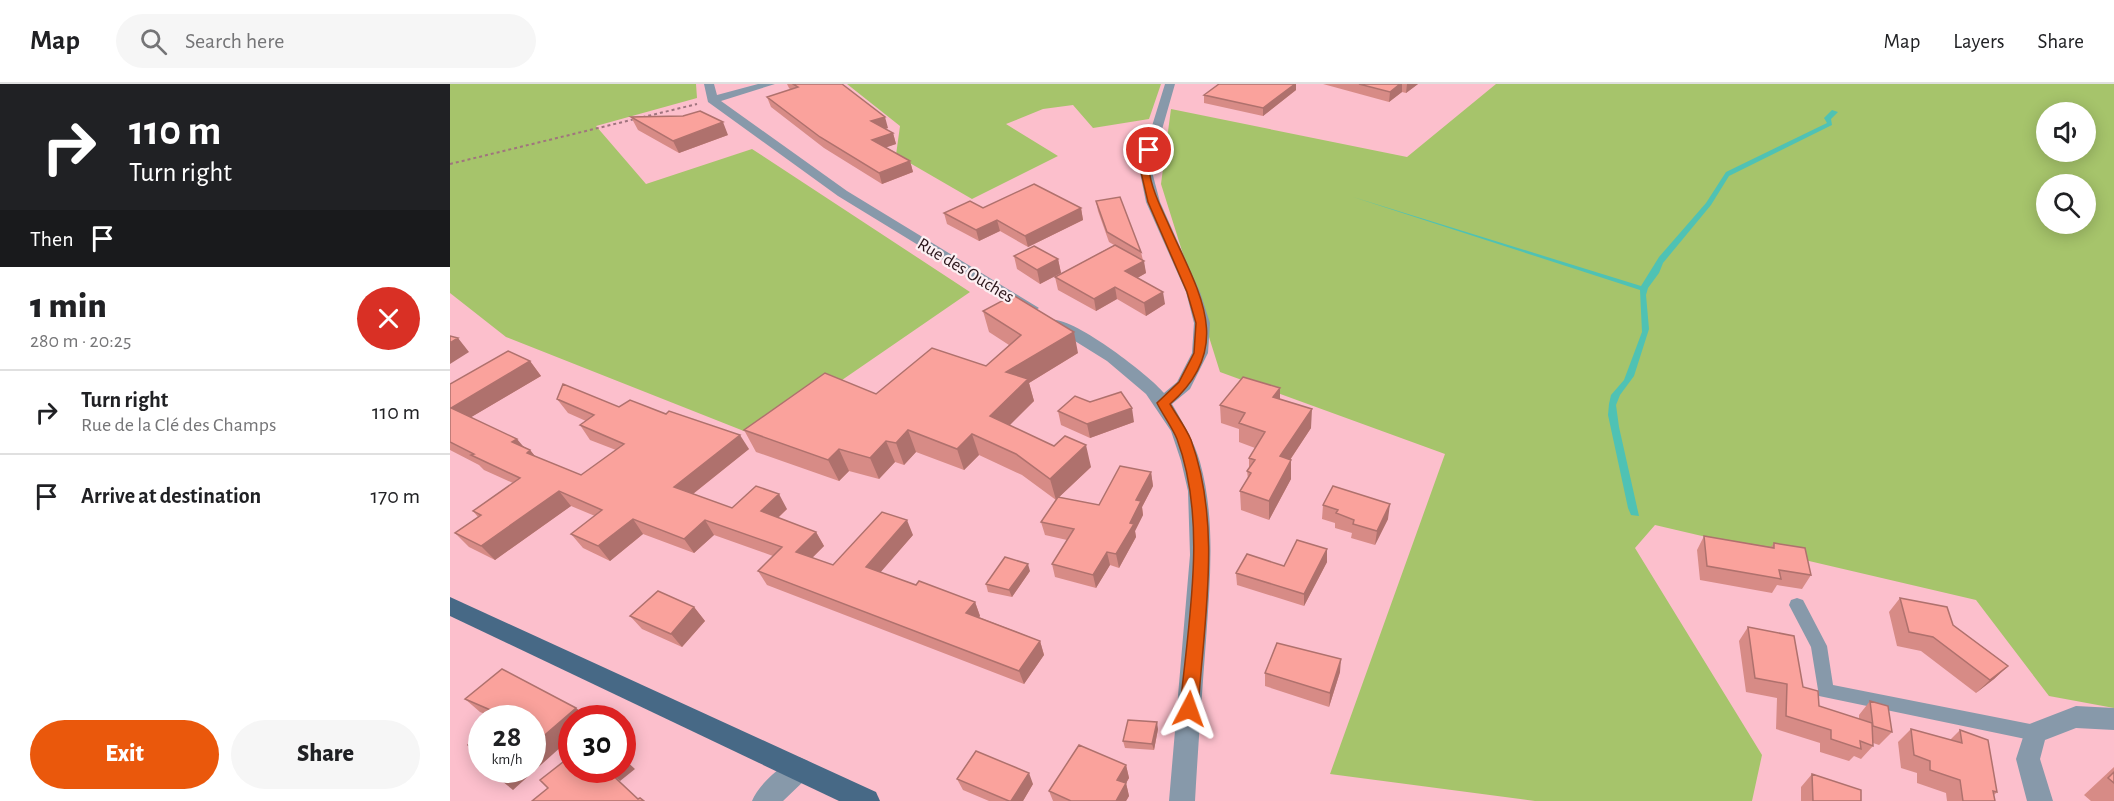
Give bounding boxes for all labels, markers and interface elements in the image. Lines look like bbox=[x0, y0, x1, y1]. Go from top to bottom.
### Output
search box bbox=[116, 14, 536, 68]
icon: search bbox=[137, 25, 170, 58]
text: Map bbox=[30, 27, 80, 55]
text: Search here bbox=[185, 30, 284, 52]
text: Map bbox=[1884, 31, 1920, 52]
text: Layers bbox=[1953, 31, 2004, 52]
text: Share bbox=[2037, 31, 2084, 52]
map controls bbox=[2036, 102, 2096, 234]
button: sound bbox=[2036, 102, 2096, 162]
icon: right bbox=[30, 108, 108, 186]
text: 110 m bbox=[129, 110, 221, 152]
pin bbox=[1123, 124, 1174, 175]
icon: arrive bbox=[1132, 133, 1165, 166]
text: Turn right bbox=[129, 159, 232, 186]
button: search bbox=[2036, 174, 2096, 234]
icon: arrive bbox=[86, 222, 119, 255]
text: Then bbox=[30, 228, 74, 250]
street label: Rue des Ouches bbox=[914, 235, 1017, 307]
button: close bbox=[357, 287, 420, 350]
text: 1 min bbox=[30, 288, 107, 324]
text: 280 m · 20:25 bbox=[30, 331, 131, 351]
text: Turn right bbox=[81, 389, 168, 411]
icon: right bbox=[30, 396, 63, 429]
text: 110 m bbox=[372, 401, 420, 423]
text: Rue de la Clé des Champs bbox=[81, 415, 276, 435]
icon: arrive bbox=[30, 480, 63, 513]
text: Arrive at destination bbox=[81, 485, 261, 507]
text: 170 m bbox=[370, 485, 420, 507]
position arrow bbox=[1157, 677, 1221, 741]
speed limit sign: 30 bbox=[558, 705, 636, 783]
button: Exit bbox=[30, 720, 219, 789]
button: Share bbox=[231, 720, 420, 789]
text: 28 bbox=[493, 722, 521, 752]
text: km/h bbox=[492, 752, 522, 767]

